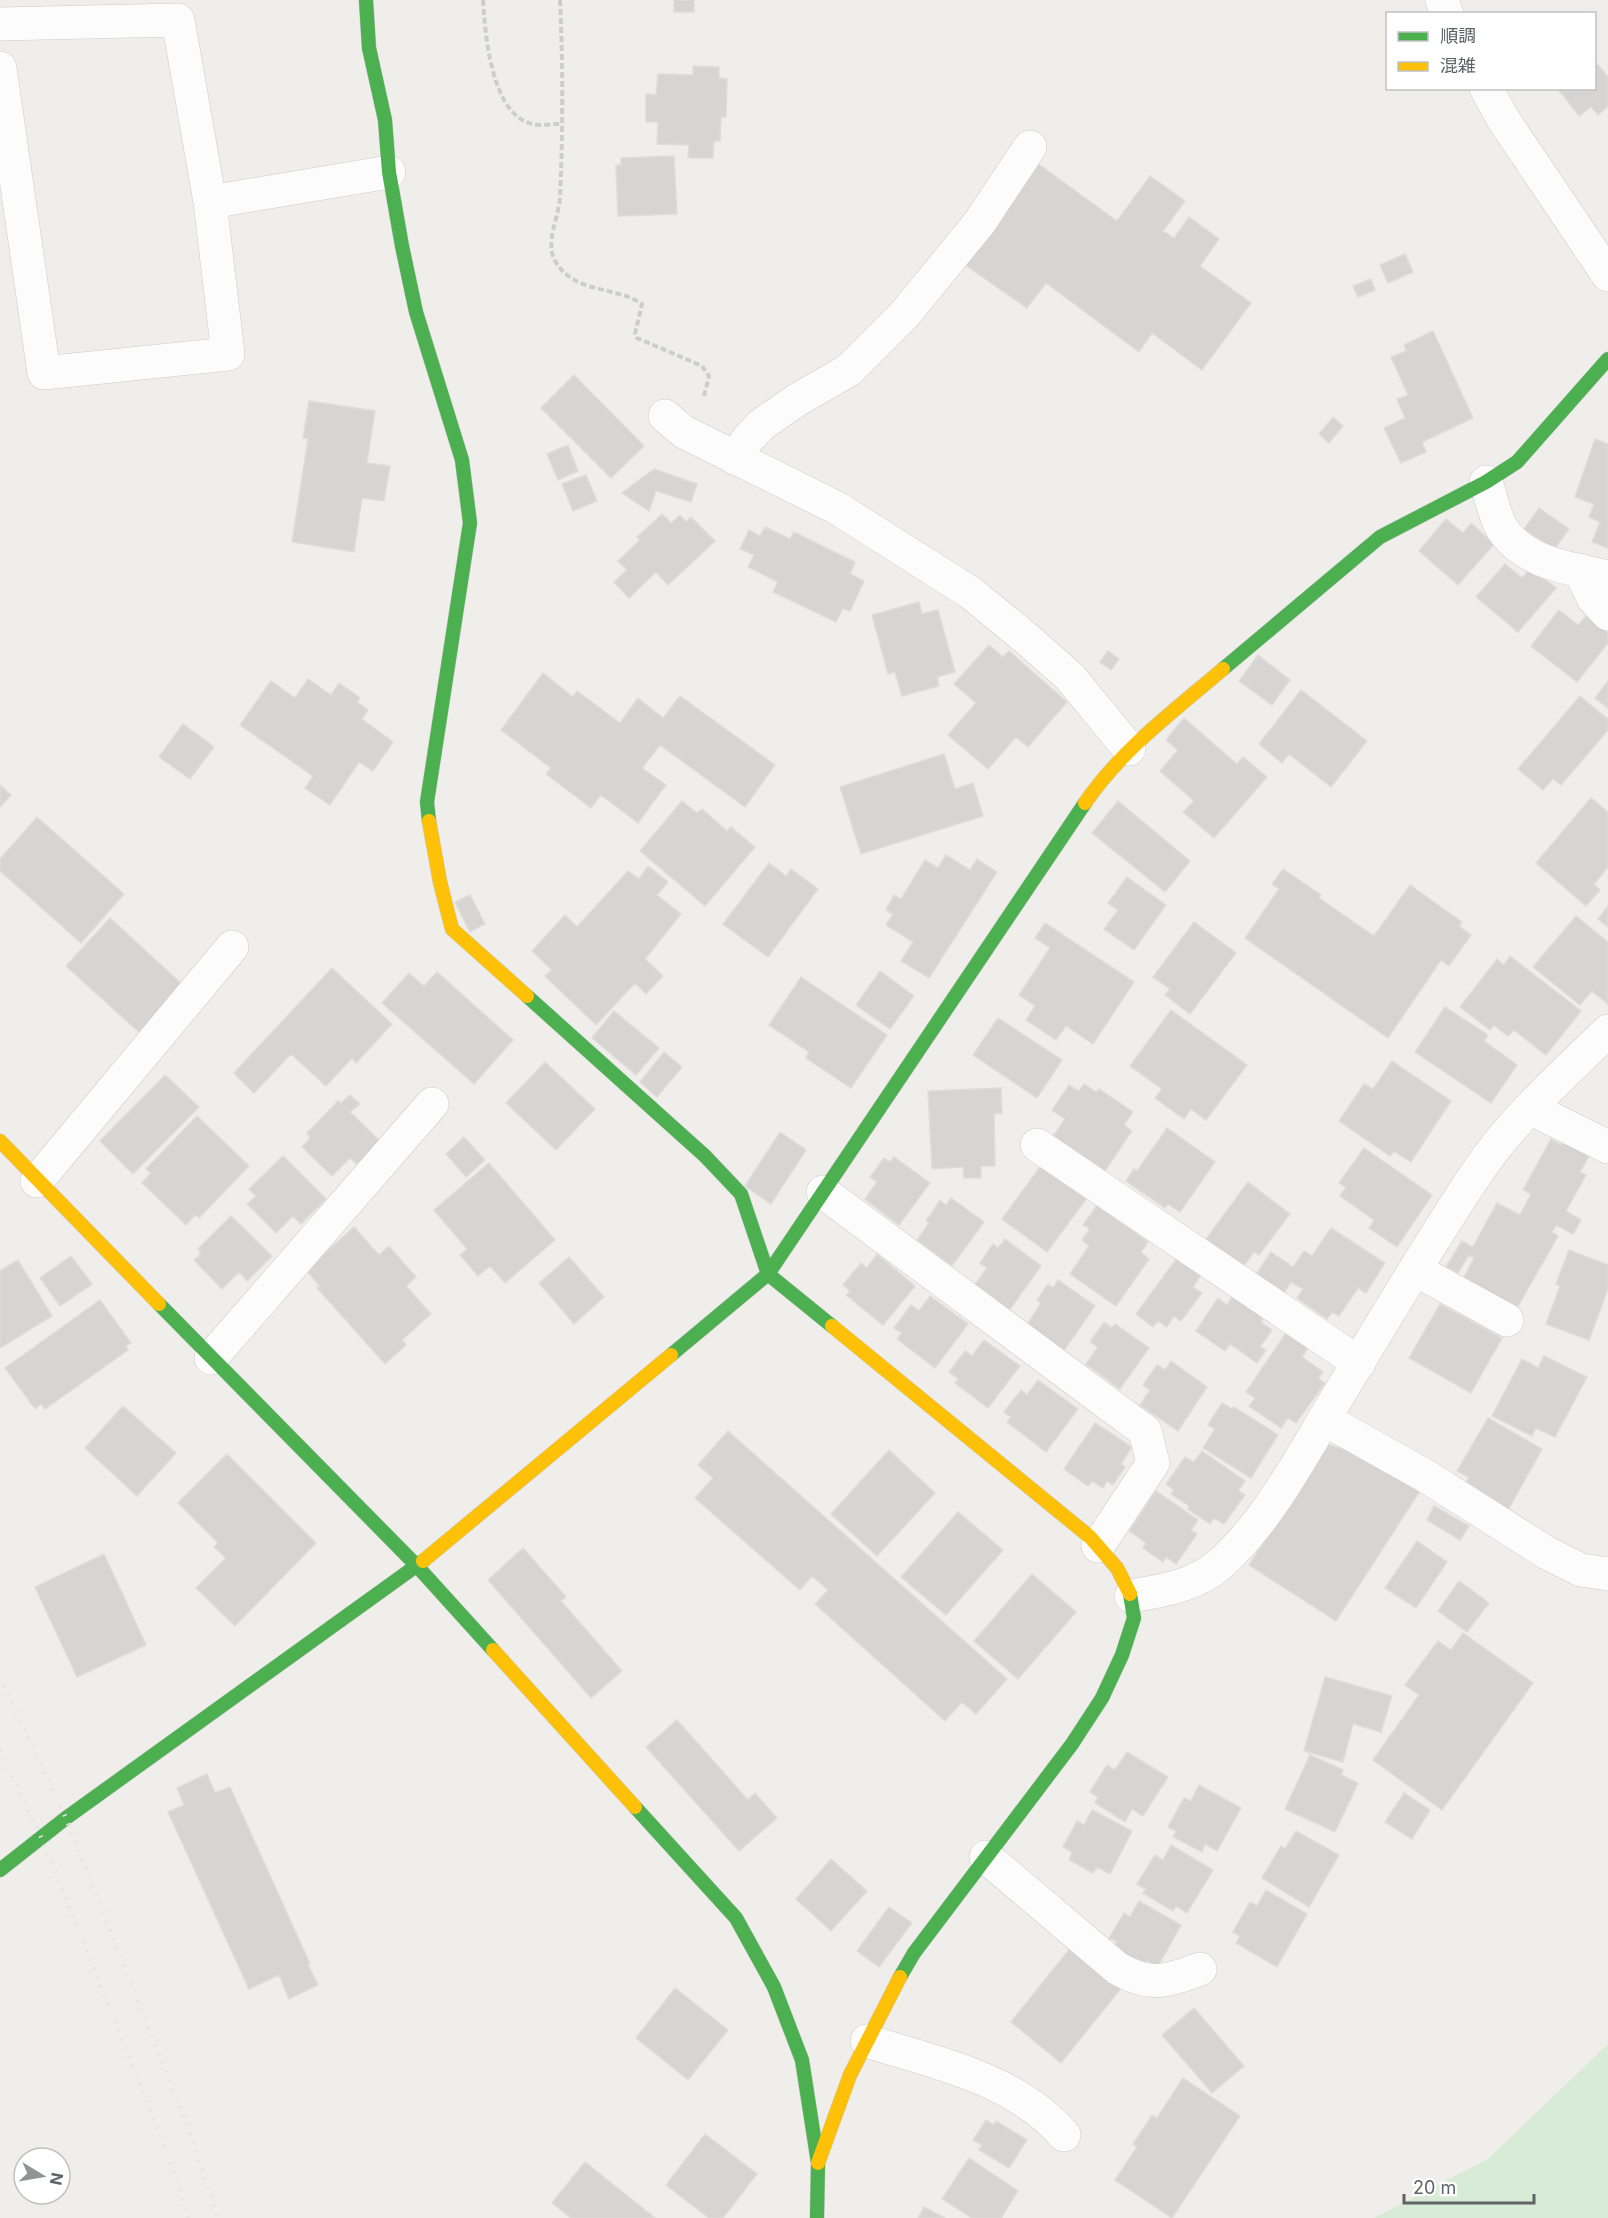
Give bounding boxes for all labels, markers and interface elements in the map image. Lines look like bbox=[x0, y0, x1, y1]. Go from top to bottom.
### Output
legend bbox=[1386, 12, 1596, 90]
text: 順調 bbox=[1440, 25, 1476, 46]
text: 混雑 bbox=[1440, 55, 1476, 76]
north arrow bbox=[12, 2146, 72, 2206]
scale bar bbox=[1404, 2167, 1534, 2205]
text: N bbox=[46, 2171, 68, 2187]
text: 20 m bbox=[1413, 2177, 1456, 2198]

